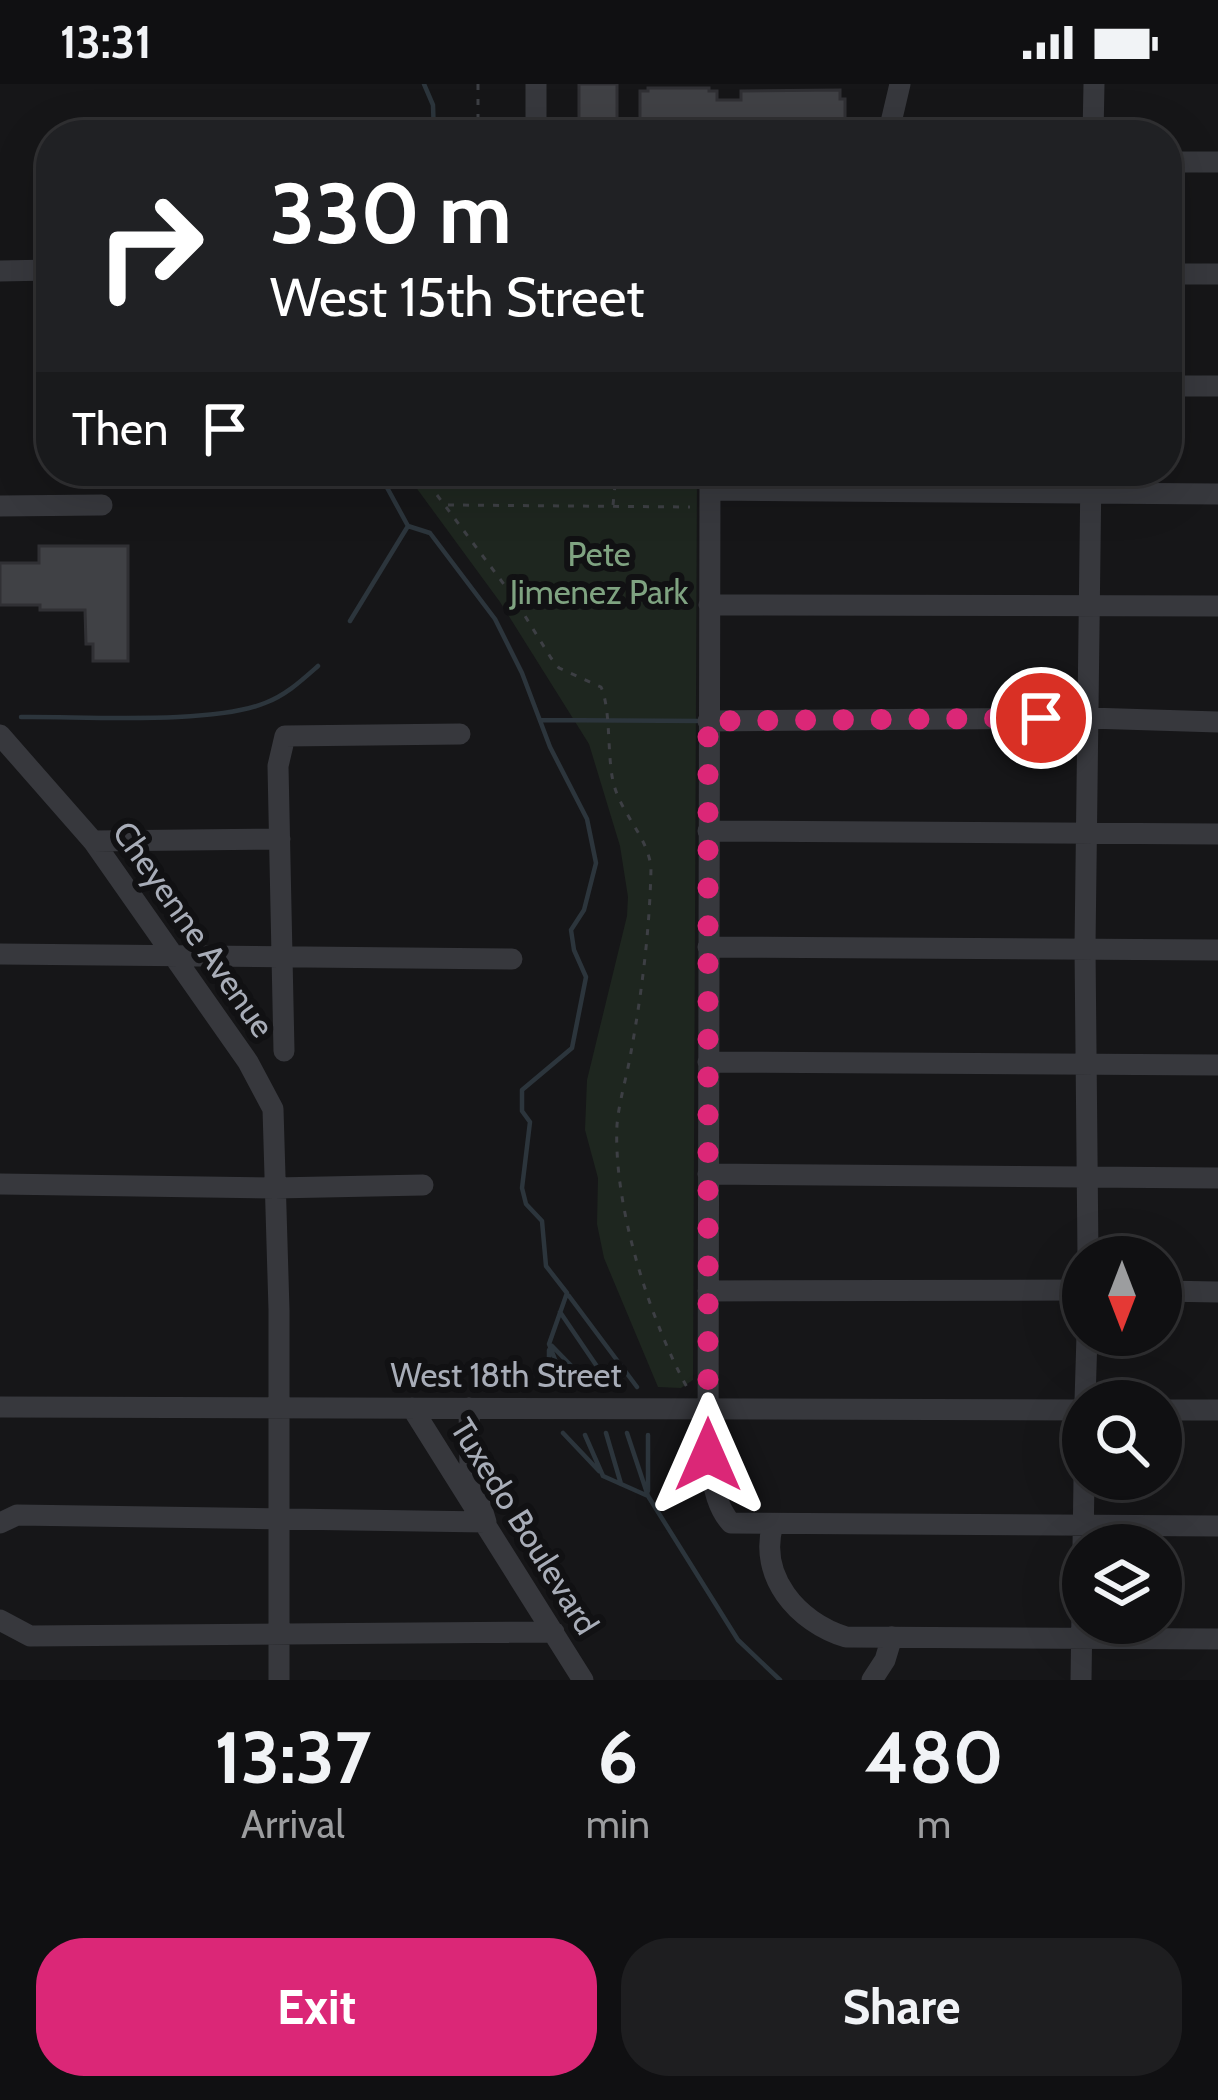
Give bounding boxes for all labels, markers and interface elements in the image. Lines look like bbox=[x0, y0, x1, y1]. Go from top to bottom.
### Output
text: 13:31 bbox=[60, 15, 152, 69]
text: 330 m bbox=[270, 162, 512, 264]
icon: right bbox=[72, 168, 228, 324]
text: West 15th Street bbox=[270, 264, 645, 330]
icon: arrive bbox=[192, 396, 258, 462]
text: Then bbox=[72, 402, 168, 456]
park label: Pete Jimenez Park bbox=[509, 534, 689, 612]
pin bbox=[990, 667, 1092, 769]
icon: arrive bbox=[1008, 685, 1074, 751]
street label: Cheyenne Avenue bbox=[105, 813, 283, 1045]
north arrow bbox=[1062, 1236, 1182, 1356]
map controls bbox=[1062, 1236, 1182, 1644]
street label: West 18th Street bbox=[390, 1355, 622, 1395]
button: search bbox=[1062, 1380, 1182, 1500]
position arrow bbox=[645, 1392, 771, 1518]
street label: Tuxedo Boulevard bbox=[442, 1410, 608, 1642]
button: layers bbox=[1062, 1524, 1182, 1644]
text: 13:37 bbox=[214, 1714, 371, 1801]
text: 6 bbox=[598, 1714, 638, 1801]
text: 480 bbox=[864, 1714, 1004, 1801]
text: Arrival bbox=[241, 1800, 345, 1848]
text: min bbox=[586, 1800, 650, 1848]
text: m bbox=[917, 1800, 951, 1848]
button: Exit bbox=[36, 1938, 597, 2076]
button: Share bbox=[621, 1938, 1182, 2076]

